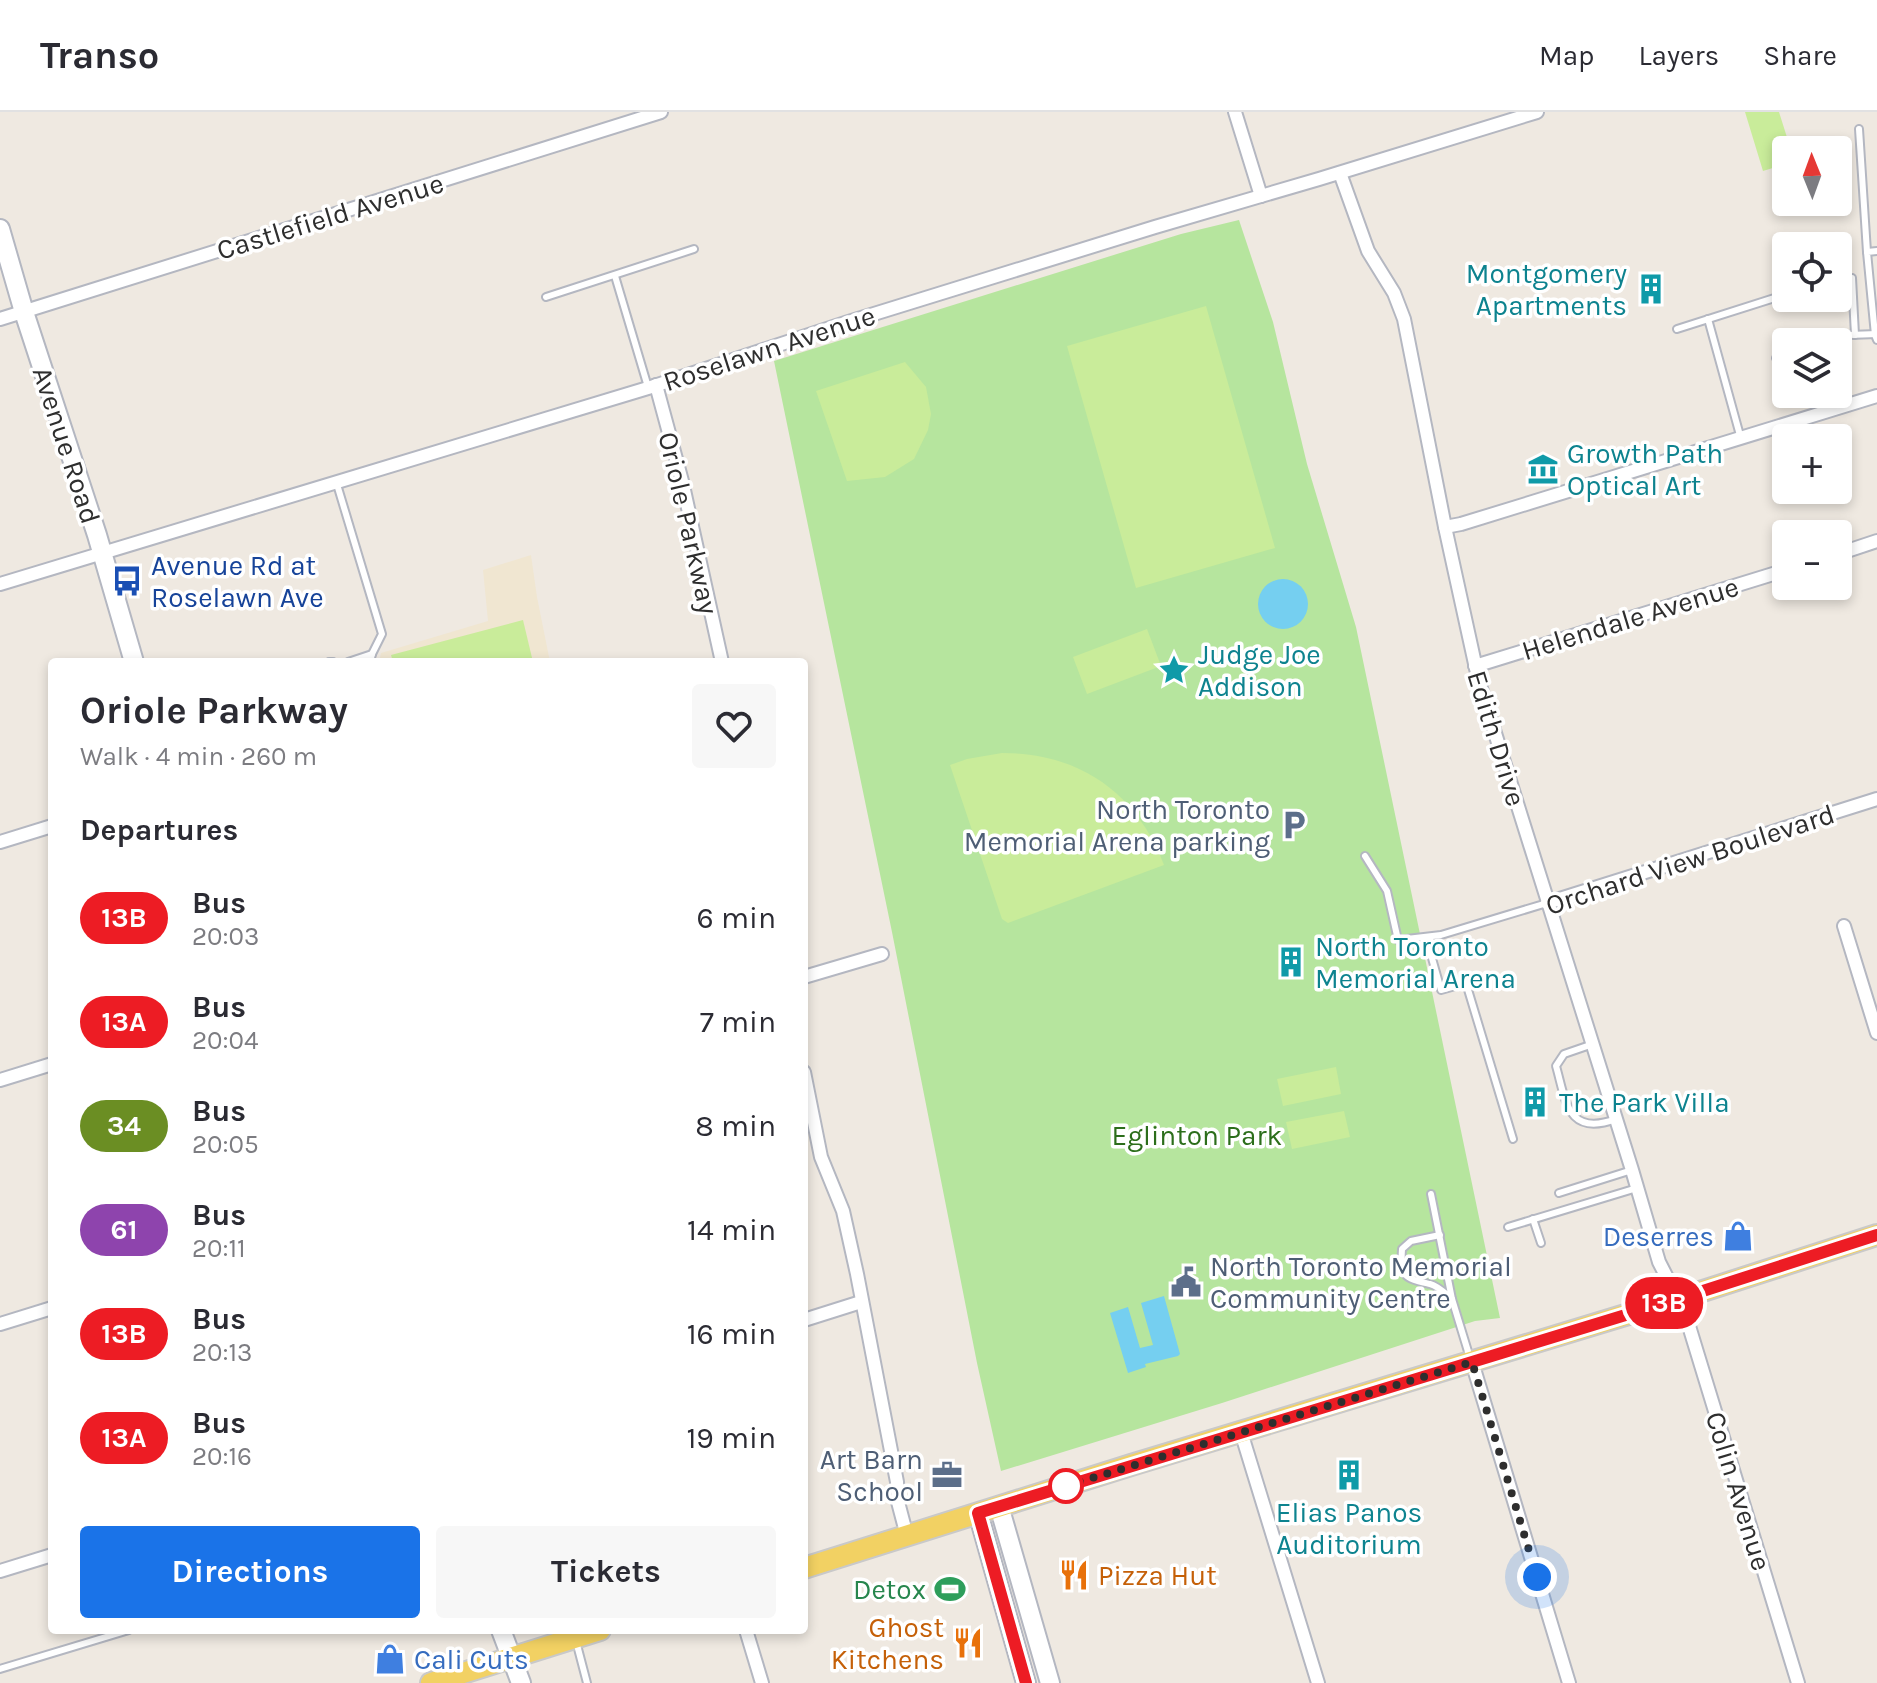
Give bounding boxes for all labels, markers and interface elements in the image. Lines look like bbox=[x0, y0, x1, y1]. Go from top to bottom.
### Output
text: Transo bbox=[40, 33, 159, 78]
text: Map bbox=[1539, 39, 1594, 72]
text: Layers bbox=[1638, 39, 1719, 72]
text: Share bbox=[1763, 39, 1837, 72]
north arrow bbox=[1772, 136, 1852, 216]
map controls bbox=[1772, 136, 1852, 600]
street label: Castlefield Avenue bbox=[213, 166, 448, 267]
button: locate bbox=[1772, 232, 1852, 312]
place label: Montgomery Apartments bbox=[1466, 257, 1627, 322]
building icon: Montgomery Apartments bbox=[1634, 272, 1668, 306]
street label: Roselawn Avenue bbox=[659, 299, 879, 398]
button: layers bbox=[1772, 328, 1852, 408]
street label: Avenue Road bbox=[26, 362, 107, 528]
button: + bbox=[1772, 424, 1852, 504]
street label: Oriole Parkway bbox=[651, 429, 726, 618]
place label: Growth Path Optical Art bbox=[1567, 437, 1723, 502]
museum icon: Growth Path Optical Art bbox=[1526, 452, 1560, 486]
button: − bbox=[1772, 520, 1852, 600]
place label: Avenue Rd at Roselawn Ave bbox=[151, 549, 324, 614]
bus stop icon: Avenue Rd at Roselawn Ave bbox=[110, 564, 144, 598]
street label: Helendale Avenue bbox=[1518, 570, 1743, 667]
place label: Judge Joe Addison bbox=[1198, 638, 1321, 703]
place icon: Judge Joe Addison bbox=[1157, 653, 1191, 687]
street label: Edith Drive bbox=[1460, 666, 1533, 810]
button: heart bbox=[692, 684, 776, 768]
text: Oriole Parkway bbox=[80, 688, 348, 733]
text: Walk · 4 min · 260 m bbox=[80, 741, 317, 772]
place label: North Toronto Memorial Arena parking bbox=[964, 793, 1270, 858]
street label: Orchard View Boulevard bbox=[1542, 797, 1839, 922]
parking icon: North Toronto Memorial Arena parking bbox=[1277, 808, 1311, 842]
text: Departures bbox=[80, 812, 238, 848]
text: Bus bbox=[192, 885, 246, 921]
text: 6 min bbox=[697, 900, 776, 936]
text: 13B bbox=[101, 901, 147, 934]
text: 20:03 bbox=[192, 921, 259, 952]
place label: North Toronto Memorial Arena bbox=[1315, 930, 1516, 995]
building icon: North Toronto Memorial Arena bbox=[1274, 945, 1308, 979]
text: Bus bbox=[192, 989, 246, 1025]
text: 7 min bbox=[700, 1004, 776, 1040]
text: 13A bbox=[102, 1005, 146, 1038]
text: 20:04 bbox=[192, 1025, 258, 1056]
building icon: The Park Villa bbox=[1518, 1085, 1552, 1119]
place label: The Park Villa bbox=[1559, 1086, 1730, 1119]
text: Bus bbox=[192, 1093, 246, 1129]
text: 8 min bbox=[695, 1108, 776, 1144]
text: 34 bbox=[107, 1109, 141, 1142]
park label: Eglinton Park bbox=[1112, 1119, 1282, 1152]
text: 20:05 bbox=[192, 1129, 259, 1160]
text: Bus bbox=[192, 1197, 246, 1233]
text: 14 min bbox=[687, 1212, 776, 1248]
text: 61 bbox=[111, 1213, 137, 1246]
shop icon: Deserres bbox=[1721, 1219, 1755, 1253]
place label: Deserres bbox=[1603, 1220, 1714, 1253]
text: 20:11 bbox=[192, 1233, 246, 1264]
place label: North Toronto Memorial Community Centre bbox=[1210, 1250, 1512, 1315]
public building icon: North Toronto Memorial Community Centre bbox=[1169, 1265, 1203, 1299]
line badge: 13B bbox=[1618, 1277, 1710, 1329]
text: 13B bbox=[1641, 1286, 1687, 1319]
text: Bus bbox=[192, 1301, 246, 1337]
text: 16 min bbox=[687, 1316, 776, 1352]
text: 13B bbox=[101, 1317, 147, 1350]
text: 20:13 bbox=[192, 1337, 252, 1368]
text: Bus bbox=[192, 1405, 246, 1441]
street label: Colin Avenue bbox=[1699, 1408, 1778, 1575]
text: 19 min bbox=[686, 1420, 776, 1456]
text: 13A bbox=[102, 1421, 146, 1454]
text: 20:16 bbox=[192, 1441, 252, 1472]
place label: Art Barn School bbox=[820, 1443, 923, 1508]
office icon: Art Barn School bbox=[930, 1458, 964, 1492]
building icon: Elias Panos Auditorium bbox=[1332, 1458, 1366, 1492]
unlabelled marker bbox=[1049, 1469, 1083, 1503]
place label: Elias Panos Auditorium bbox=[1276, 1496, 1422, 1561]
button: Directions bbox=[80, 1526, 420, 1618]
button: Tickets bbox=[436, 1526, 776, 1618]
your location bbox=[1517, 1557, 1557, 1597]
restaurant icon: Pizza Hut bbox=[1057, 1558, 1091, 1592]
place label: Pizza Hut bbox=[1098, 1559, 1217, 1592]
sports icon: Detox bbox=[933, 1572, 967, 1606]
place label: Detox bbox=[853, 1573, 926, 1606]
place label: Ghost Kitchens bbox=[831, 1611, 944, 1676]
restaurant icon: Ghost Kitchens bbox=[951, 1626, 985, 1660]
shop icon: Cali Cuts bbox=[373, 1642, 407, 1676]
place label: Cali Cuts bbox=[414, 1643, 529, 1676]

